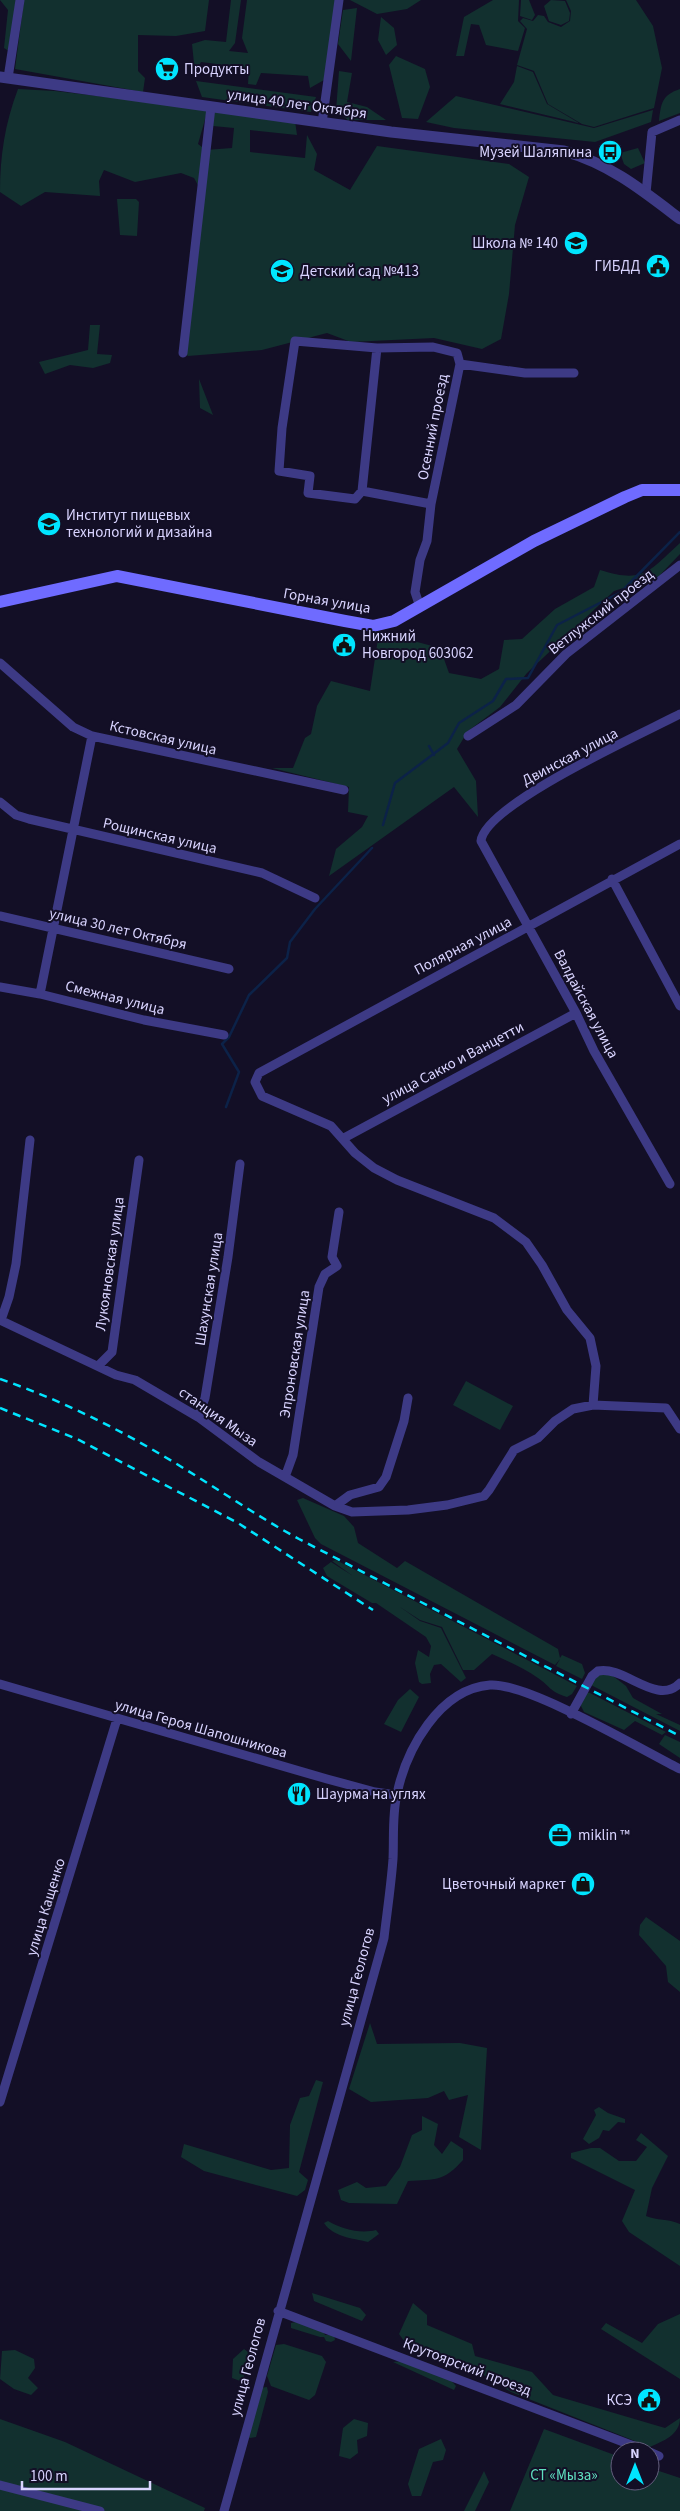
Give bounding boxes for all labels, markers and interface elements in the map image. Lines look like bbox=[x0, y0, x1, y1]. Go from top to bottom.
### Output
supermarket icon: Продукты bbox=[154, 56, 180, 82]
place label: Продукты bbox=[184, 59, 249, 80]
street label: улица 40 лет Октября bbox=[226, 84, 368, 124]
bus stop icon: Музей Шаляпина bbox=[597, 139, 623, 165]
place label: Музей Шаляпина bbox=[479, 142, 592, 163]
school or university icon: Школа № 140 bbox=[563, 230, 589, 256]
place label: Школа № 140 bbox=[472, 233, 558, 254]
public building icon: ГИБДД bbox=[645, 253, 671, 279]
place label: ГИБДД bbox=[594, 256, 640, 277]
school or university icon: Детский сад №413 bbox=[269, 258, 295, 284]
place label: Детский сад №413 bbox=[300, 261, 419, 282]
street label: Осенний проезд bbox=[412, 372, 454, 482]
place label: Институт пищевых технологий и дизайна bbox=[66, 505, 212, 543]
school or university icon: Институт пищевых технологий и дизайна bbox=[36, 511, 62, 537]
street label: Ветлужский проезд bbox=[544, 564, 658, 660]
street label: Горная улица bbox=[282, 583, 372, 619]
place label: Нижний Новгород 603062 bbox=[362, 626, 473, 664]
public building icon: Нижний Новгород 603062 bbox=[331, 632, 357, 658]
street label: Кстовская улица bbox=[107, 715, 219, 761]
street label: Двинская улица bbox=[518, 723, 622, 791]
street label: Рощинская улица bbox=[101, 813, 219, 859]
street label: улица 30 лет Октября bbox=[47, 903, 189, 955]
street label: Полярная улица bbox=[410, 911, 516, 981]
street label: Валдайская улица bbox=[549, 946, 623, 1062]
street label: Смежная улица bbox=[63, 975, 167, 1021]
street label: улица Сакко и Ванцетти bbox=[378, 1017, 528, 1109]
street label: Лукояновская улица bbox=[90, 1196, 130, 1332]
street label: Шахунская улица bbox=[190, 1231, 228, 1347]
street label: Эпроновская улица bbox=[275, 1289, 315, 1419]
street label: станция Мыза bbox=[174, 1382, 262, 1452]
street label: улица Героя Шапошникова bbox=[112, 1694, 290, 1764]
restaurant icon: Шаурма на углях bbox=[286, 1781, 312, 1807]
place label: Шаурма на углях bbox=[316, 1784, 426, 1805]
office icon: miklin ™ bbox=[547, 1822, 573, 1848]
place label: miklin ™ bbox=[578, 1825, 630, 1846]
street label: улица Кащенко bbox=[21, 1856, 71, 1958]
shop icon: Цветочный маркет bbox=[570, 1871, 596, 1897]
place label: Цветочный маркет bbox=[442, 1874, 566, 1895]
street label: улица Геологов bbox=[334, 1925, 380, 2029]
street label: улица Геологов bbox=[225, 2315, 271, 2419]
street label: Крутоярский проезд bbox=[400, 2333, 534, 2401]
public building icon: КСЭ bbox=[636, 2387, 662, 2413]
place label: КСЭ bbox=[606, 2390, 632, 2411]
north arrow bbox=[610, 2441, 660, 2491]
text: N bbox=[630, 2444, 640, 2464]
scale bar bbox=[22, 2458, 150, 2490]
park label: СТ «Мыза» bbox=[530, 2465, 598, 2486]
text: 100 m bbox=[30, 2466, 68, 2487]

